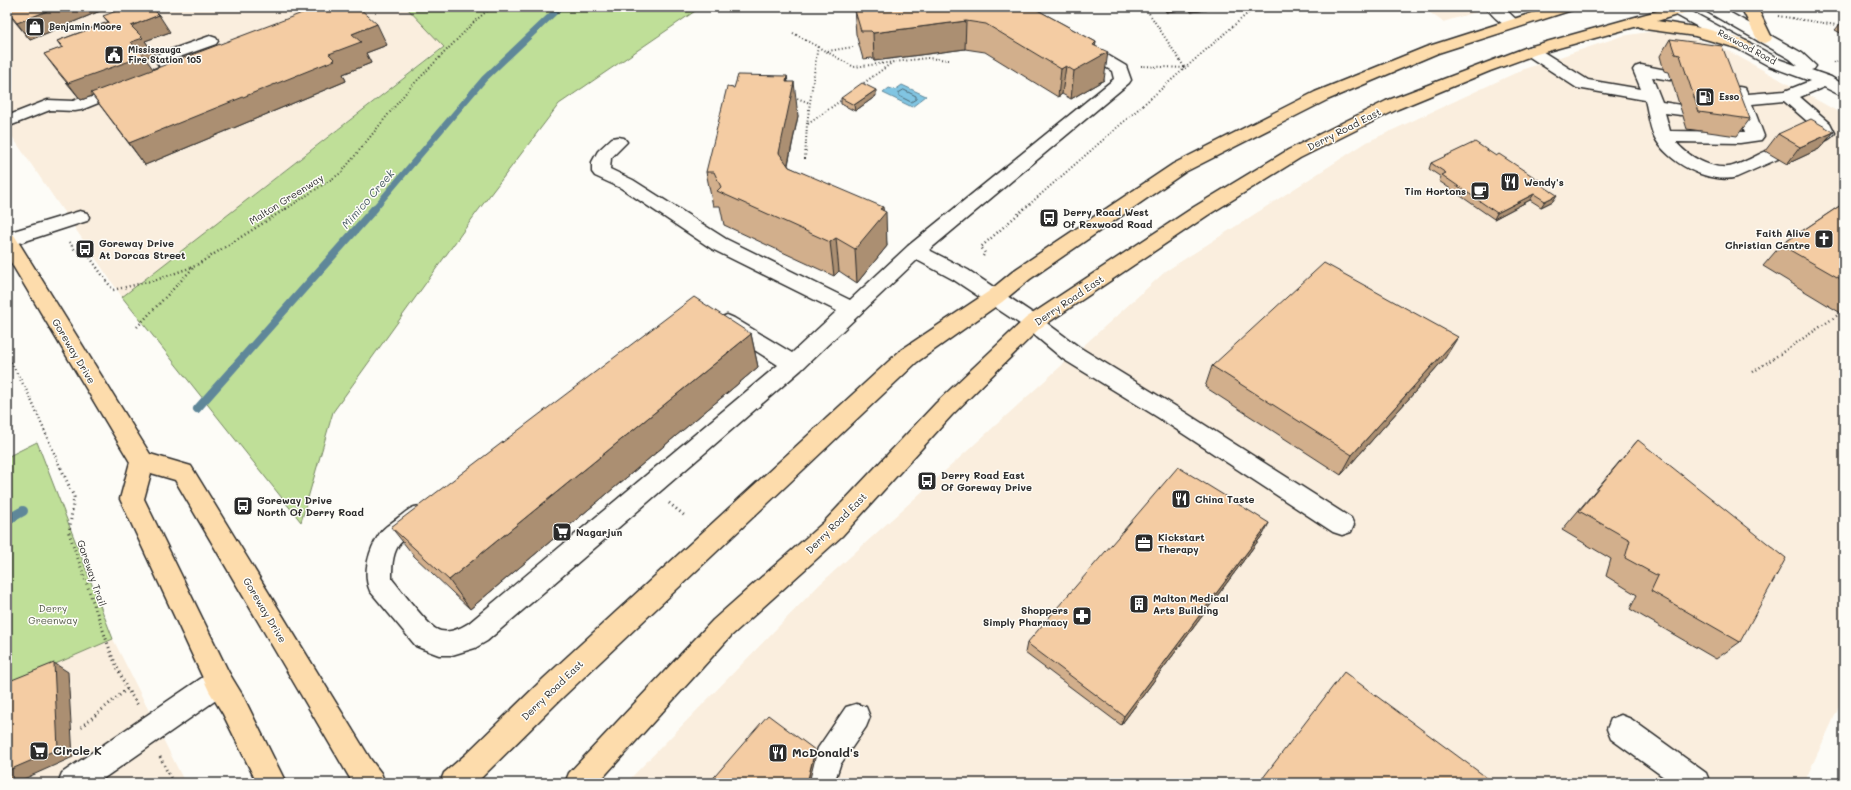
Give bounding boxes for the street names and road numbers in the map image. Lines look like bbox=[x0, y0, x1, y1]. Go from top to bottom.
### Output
street label: Rexwood Road bbox=[1716, 27, 1779, 67]
street label: Derry Road East bbox=[1305, 104, 1383, 154]
street label: Malton Greenway bbox=[246, 170, 326, 228]
street label: Derry Road East bbox=[1032, 272, 1106, 328]
street label: Goreway Drive bbox=[49, 316, 99, 386]
street label: Derry Road East bbox=[802, 489, 870, 557]
street label: Goreway Trail bbox=[74, 538, 110, 608]
street label: Goreway Drive bbox=[240, 575, 290, 645]
street label: Derry Road East bbox=[518, 657, 586, 723]

